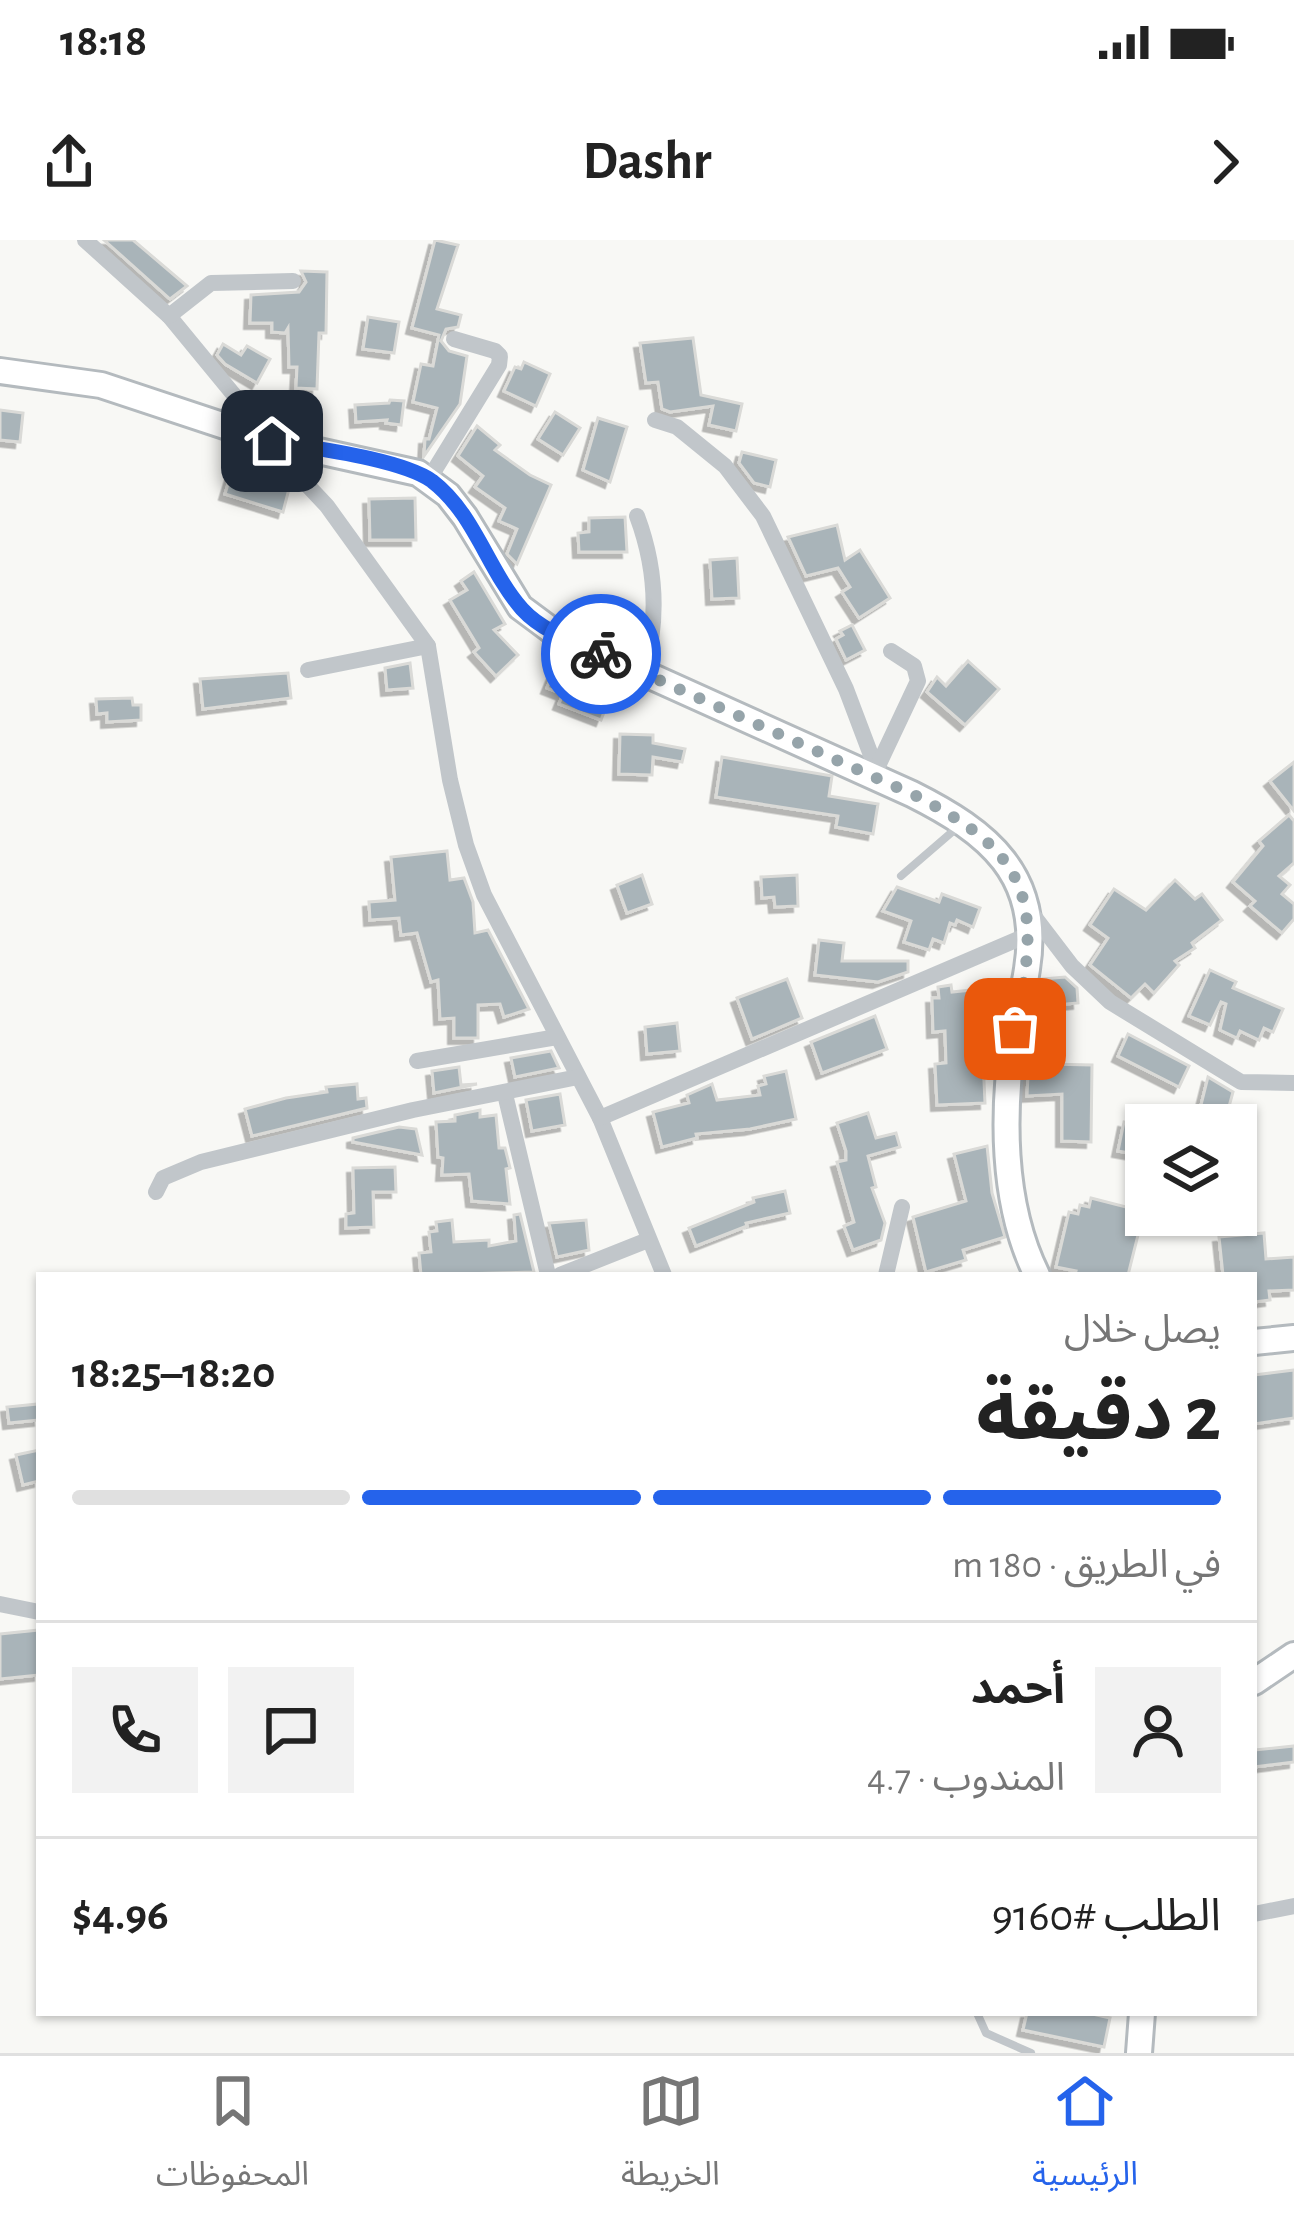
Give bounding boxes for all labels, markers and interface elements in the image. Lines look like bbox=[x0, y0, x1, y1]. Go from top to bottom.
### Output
text: 18:18 bbox=[60, 19, 147, 64]
icon: share bbox=[36, 129, 102, 195]
icon: forward bbox=[1192, 129, 1258, 195]
text: Dashr bbox=[582, 135, 712, 189]
pin bbox=[221, 390, 323, 492]
icon: home bbox=[239, 408, 305, 474]
courier bbox=[541, 594, 661, 714]
icon: bike bbox=[568, 621, 634, 687]
pin bbox=[964, 978, 1066, 1080]
icon: bag bbox=[982, 996, 1048, 1062]
map controls bbox=[1125, 1104, 1257, 1236]
button: layers bbox=[1125, 1104, 1257, 1236]
text: يصل خلال bbox=[1064, 1311, 1221, 1350]
text: 18:20–18:25 bbox=[72, 1351, 275, 1396]
text: 2 دقيقة bbox=[976, 1377, 1221, 1455]
text: في الطريق · 180 m bbox=[952, 1546, 1221, 1585]
button: phone bbox=[72, 1667, 198, 1793]
button: chat bbox=[228, 1667, 354, 1793]
text: أحمد bbox=[971, 1667, 1065, 1712]
button: person bbox=[1095, 1667, 1221, 1793]
text: المندوب · 4.7 bbox=[867, 1759, 1065, 1798]
text: $4.96 bbox=[72, 1893, 169, 1938]
text: الطلب #9160 bbox=[992, 1894, 1221, 1939]
tab: المحفوظات bbox=[156, 2068, 309, 2209]
tab: الخريطة bbox=[621, 2068, 720, 2209]
tab: الرئيسية bbox=[1032, 2068, 1138, 2209]

